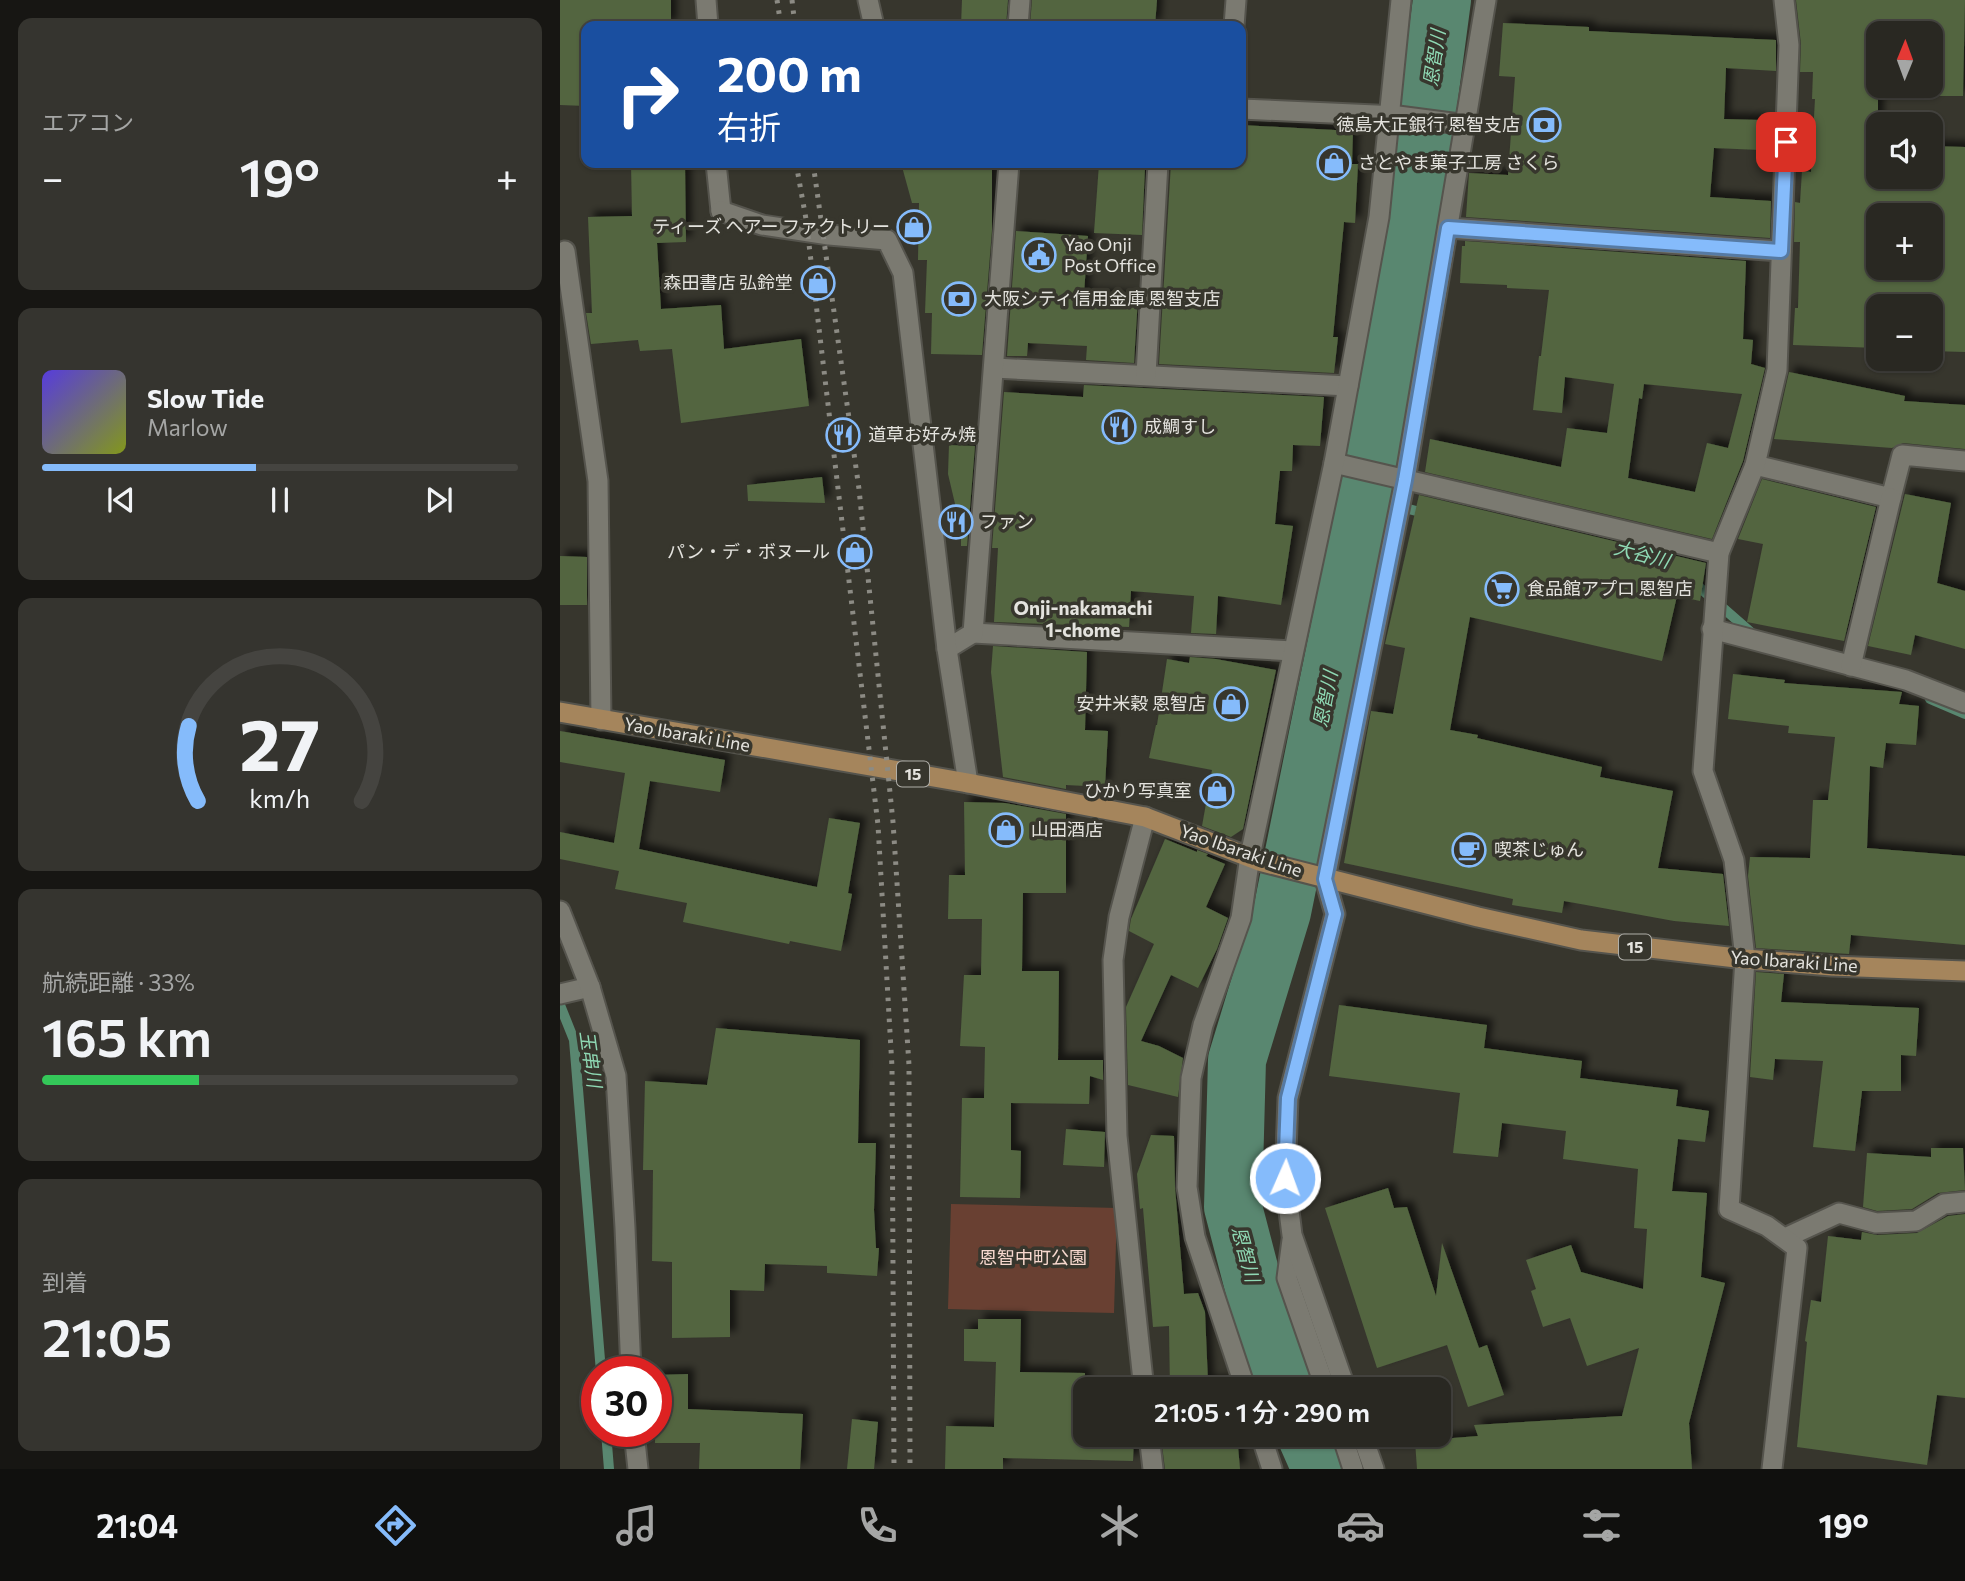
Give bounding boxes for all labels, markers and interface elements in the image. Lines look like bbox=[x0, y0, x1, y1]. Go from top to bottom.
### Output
north arrow bbox=[1866, 21, 1942, 98]
map controls bbox=[1866, 21, 1943, 371]
water label: 恩智川 bbox=[1418, 26, 1449, 88]
text: 200 m bbox=[717, 42, 862, 102]
icon: right bbox=[602, 49, 693, 140]
text: 右折 bbox=[717, 106, 781, 146]
bank icon: 徳島大正銀行 恩智支店 bbox=[1525, 106, 1563, 144]
text: エアコン bbox=[42, 108, 134, 136]
pin bbox=[1756, 112, 1816, 172]
button: sound bbox=[1866, 112, 1943, 189]
place label: 徳島大正銀行 恩智支店 bbox=[1337, 113, 1520, 135]
icon: arrive bbox=[1767, 123, 1805, 161]
text: 19° bbox=[239, 144, 320, 208]
shop icon: さとやま菓子工房 さくら bbox=[1315, 144, 1353, 182]
place label: さとやま菓子工房 さくら bbox=[1358, 151, 1559, 173]
text: − bbox=[42, 153, 64, 200]
text: + bbox=[496, 153, 518, 200]
button: + bbox=[1866, 203, 1943, 280]
shop icon: ティーズ ヘアー ファクトリー bbox=[895, 208, 933, 246]
place label: ティーズ ヘアー ファクトリー bbox=[652, 215, 890, 237]
place label: Yao Onji Post Office bbox=[1064, 233, 1156, 276]
public building icon: Yao Onji Post Office bbox=[1020, 236, 1058, 274]
shop icon: 森田書店 弘鈴堂 bbox=[799, 264, 837, 302]
place label: 森田書店 弘鈴堂 bbox=[664, 271, 793, 293]
bank icon: 大阪シティ信用金庫 恩智支店 bbox=[940, 280, 978, 318]
place label: 大阪シティ信用金庫 恩智支店 bbox=[984, 287, 1220, 309]
button: − bbox=[1866, 294, 1943, 371]
text: Slow Tide bbox=[147, 382, 264, 413]
restaurant icon: 成鯛すし bbox=[1100, 408, 1138, 446]
text: Marlow bbox=[147, 413, 228, 441]
place label: 成鯛すし bbox=[1144, 415, 1216, 437]
restaurant icon: 道草お好み焼 bbox=[824, 416, 862, 454]
place label: 道草お好み焼 bbox=[868, 423, 976, 445]
icon: previous bbox=[102, 481, 140, 519]
icon: pause bbox=[261, 481, 299, 519]
icon: next bbox=[420, 481, 458, 519]
restaurant icon: ファン bbox=[937, 503, 975, 541]
place label: ファン bbox=[980, 510, 1034, 532]
shop icon: パン・デ・ボヌール bbox=[836, 533, 874, 571]
water label: 大谷川 bbox=[1612, 535, 1675, 573]
place label: パン・デ・ボヌール bbox=[667, 540, 830, 562]
supermarket icon: 食品館アプロ 恩智店 bbox=[1483, 570, 1521, 608]
place label: 食品館アプロ 恩智店 bbox=[1527, 577, 1692, 599]
district label: Onji-nakamachi 1-chome bbox=[1013, 596, 1153, 641]
water label: 恩智川 bbox=[1308, 667, 1342, 729]
shop icon: 安井米穀 恩智店 bbox=[1212, 685, 1250, 723]
place label: 安井米穀 恩智店 bbox=[1077, 692, 1206, 714]
text: 27 bbox=[240, 697, 320, 786]
street label: Yao Ibaraki Line bbox=[622, 712, 752, 756]
road number: 15 bbox=[897, 762, 929, 786]
shop icon: ひかり写真室 bbox=[1198, 772, 1236, 810]
place label: ひかり写真室 bbox=[1084, 779, 1192, 801]
text: km/h bbox=[250, 782, 310, 812]
shop icon: 山田酒店 bbox=[987, 811, 1025, 849]
place label: 山田酒店 bbox=[1031, 818, 1103, 840]
street label: Yao Ibaraki Line bbox=[1177, 819, 1305, 881]
cafe icon: 喫茶じゅん bbox=[1450, 831, 1488, 869]
place label: 喫茶じゅん bbox=[1494, 838, 1584, 860]
road number: 15 bbox=[1619, 934, 1651, 959]
street label: Yao Ibaraki Line bbox=[1730, 946, 1859, 976]
text: 航続距離 · 33% bbox=[42, 968, 195, 996]
text: 165 km bbox=[42, 1004, 212, 1068]
water label: 玉串川 bbox=[576, 1029, 607, 1091]
position arrow bbox=[1248, 1141, 1322, 1215]
water label: 恩智川 bbox=[1228, 1223, 1265, 1286]
park label: 恩智中町公園 bbox=[979, 1246, 1087, 1268]
text: 到着 bbox=[42, 1268, 88, 1296]
text: 21:05 bbox=[42, 1304, 172, 1368]
speed limit sign: 30 bbox=[581, 1356, 672, 1447]
text: 21:05 · 1 分 · 290 m bbox=[1154, 1396, 1370, 1427]
icon: directions bbox=[371, 1501, 420, 1550]
icon: music bbox=[612, 1501, 661, 1550]
icon: phone bbox=[853, 1501, 902, 1550]
icon: climate bbox=[1095, 1501, 1144, 1550]
icon: car bbox=[1336, 1501, 1385, 1550]
icon: filters bbox=[1577, 1501, 1626, 1550]
text: 21:04 bbox=[96, 1505, 178, 1545]
text: 19° bbox=[1819, 1505, 1869, 1545]

